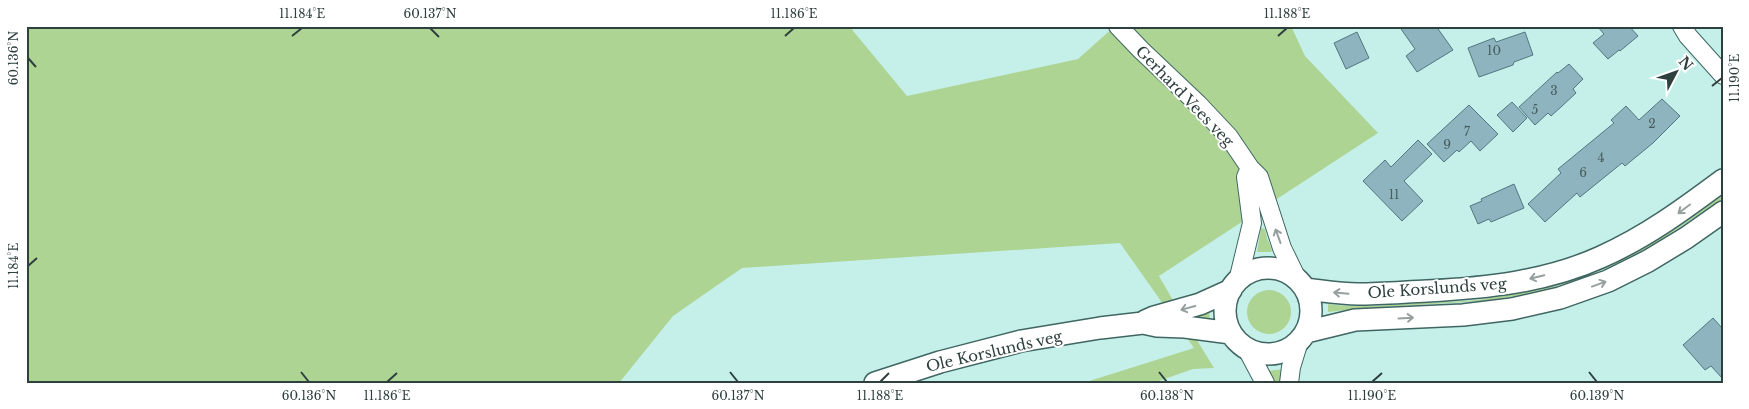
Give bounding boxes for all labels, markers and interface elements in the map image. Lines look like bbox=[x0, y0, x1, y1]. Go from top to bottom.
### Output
text: 11.184°E bbox=[279, 6, 325, 21]
text: 60.137°N bbox=[404, 6, 457, 21]
text: 11.186°E bbox=[770, 6, 818, 21]
text: 11.188°E bbox=[1264, 6, 1311, 21]
text: 60.136°N bbox=[6, 31, 21, 85]
street label: Gerhard Vees veg bbox=[1132, 42, 1239, 151]
house number: 10 bbox=[1487, 43, 1501, 58]
north arrow bbox=[1652, 48, 1702, 98]
text: N bbox=[1675, 53, 1697, 74]
text: 11.190°E bbox=[1727, 54, 1742, 102]
house number: 3 bbox=[1550, 83, 1558, 98]
house number: 5 bbox=[1532, 102, 1539, 117]
house number: 2 bbox=[1648, 116, 1656, 131]
house number: 7 bbox=[1464, 124, 1471, 139]
house number: 9 bbox=[1443, 137, 1451, 152]
house number: 4 bbox=[1597, 150, 1605, 165]
house number: 6 bbox=[1579, 165, 1587, 180]
house number: 11 bbox=[1389, 187, 1399, 202]
one-way arrow bbox=[1678, 204, 1691, 215]
one-way arrow bbox=[1273, 229, 1282, 245]
text: 11.184°E bbox=[6, 243, 21, 289]
one-way arrow bbox=[1530, 273, 1546, 282]
street label: Ole Korslunds veg bbox=[1367, 274, 1508, 302]
one-way arrow bbox=[1591, 279, 1606, 288]
one-way arrow bbox=[1333, 288, 1349, 298]
one-way arrow bbox=[1180, 303, 1196, 313]
one-way arrow bbox=[1397, 313, 1413, 322]
street label: Ole Korslunds veg bbox=[924, 326, 1065, 376]
text: 60.136°N bbox=[282, 388, 336, 403]
text: 11.186°E bbox=[363, 388, 411, 403]
text: 60.137°N bbox=[712, 388, 765, 403]
text: 11.188°E bbox=[857, 388, 904, 403]
text: 60.138°N bbox=[1140, 388, 1194, 403]
text: 11.190°E bbox=[1348, 388, 1396, 403]
text: 60.139°N bbox=[1570, 388, 1624, 403]

